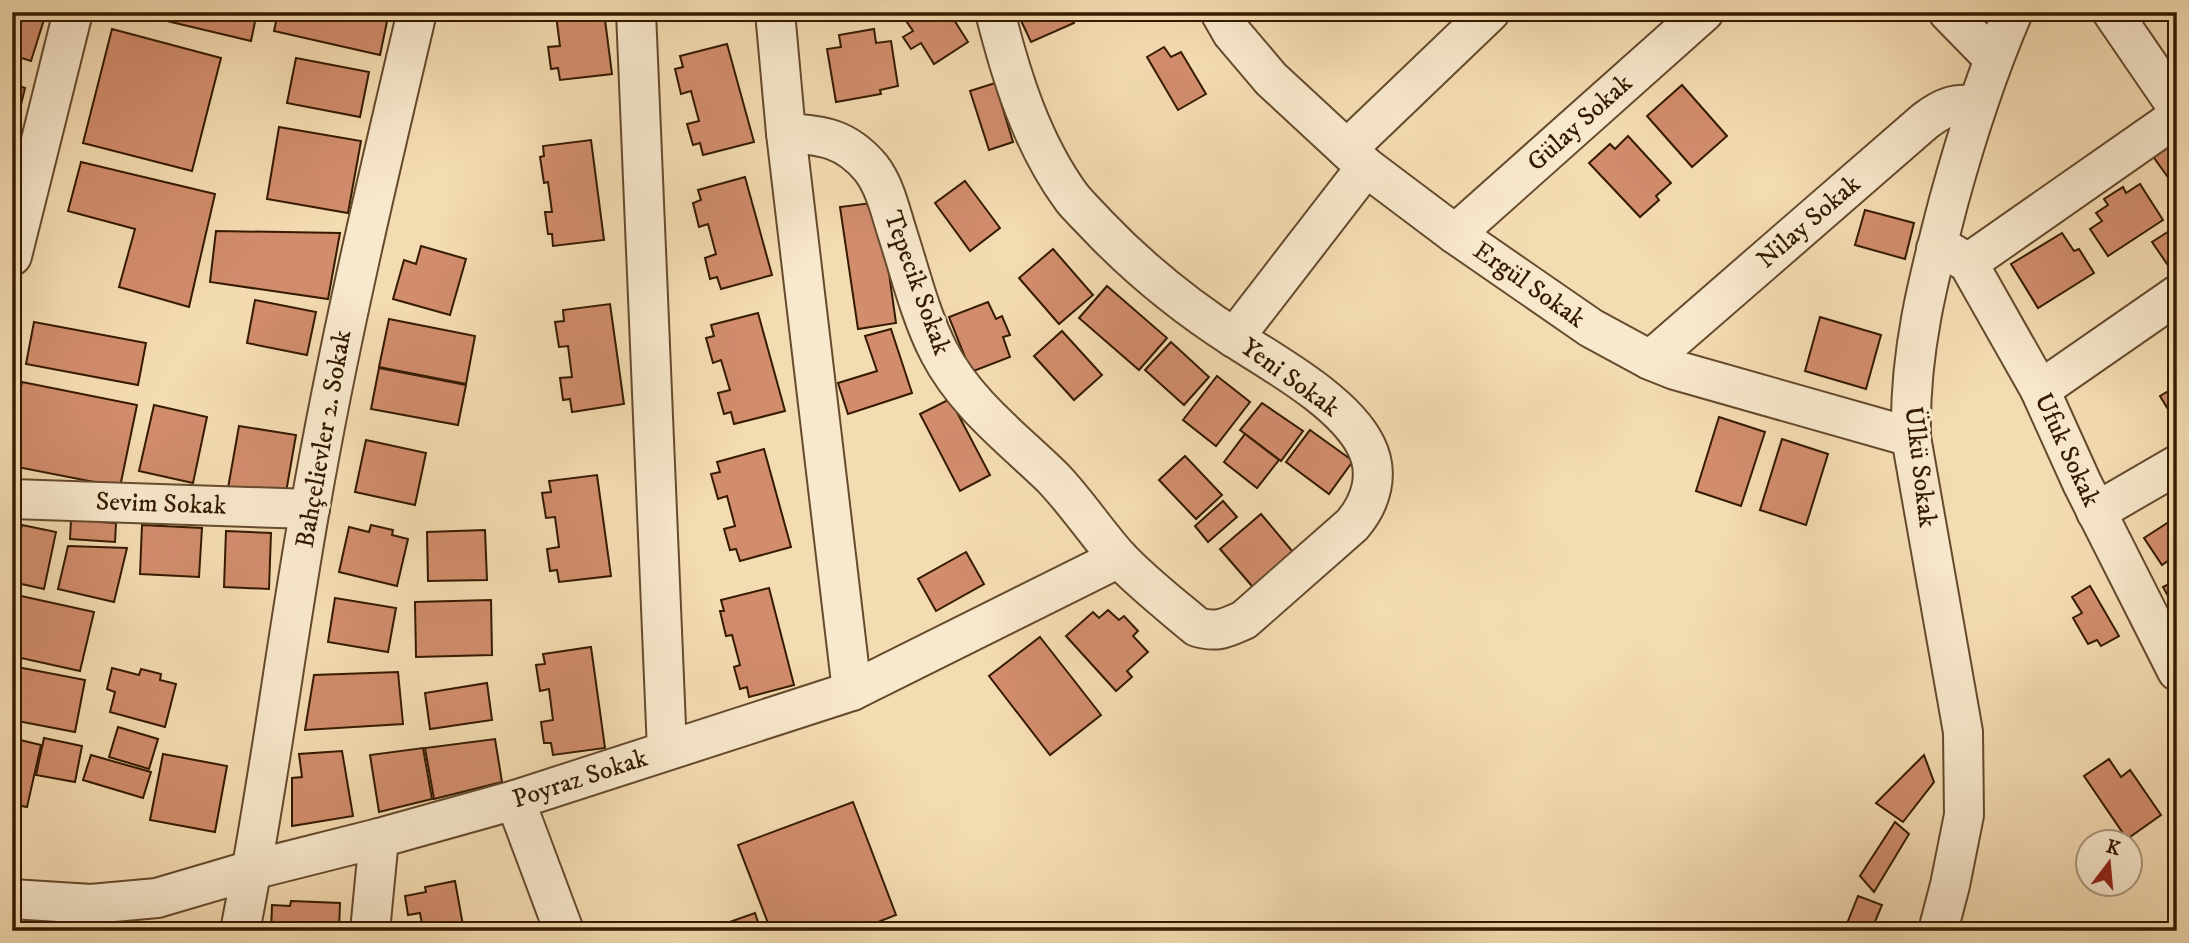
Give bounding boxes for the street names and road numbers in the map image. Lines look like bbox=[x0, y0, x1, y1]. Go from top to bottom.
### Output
street label: Gülay Sokak bbox=[1521, 67, 1640, 179]
street label: Nilay Sokak bbox=[1750, 168, 1868, 276]
street label: Tepecik Sokak bbox=[876, 206, 958, 360]
street label: Ergül Sokak bbox=[1466, 234, 1592, 336]
street label: Bahçelievler 2. Sokak bbox=[289, 327, 359, 551]
street label: Yeni Sokak bbox=[1234, 331, 1346, 425]
street label: Ufuk Sokak bbox=[2026, 388, 2108, 512]
street label: Ülkü Sokak bbox=[1896, 405, 1944, 530]
street label: Sevim Sokak bbox=[95, 485, 227, 523]
street label: Poyraz Sokak bbox=[508, 742, 652, 816]

